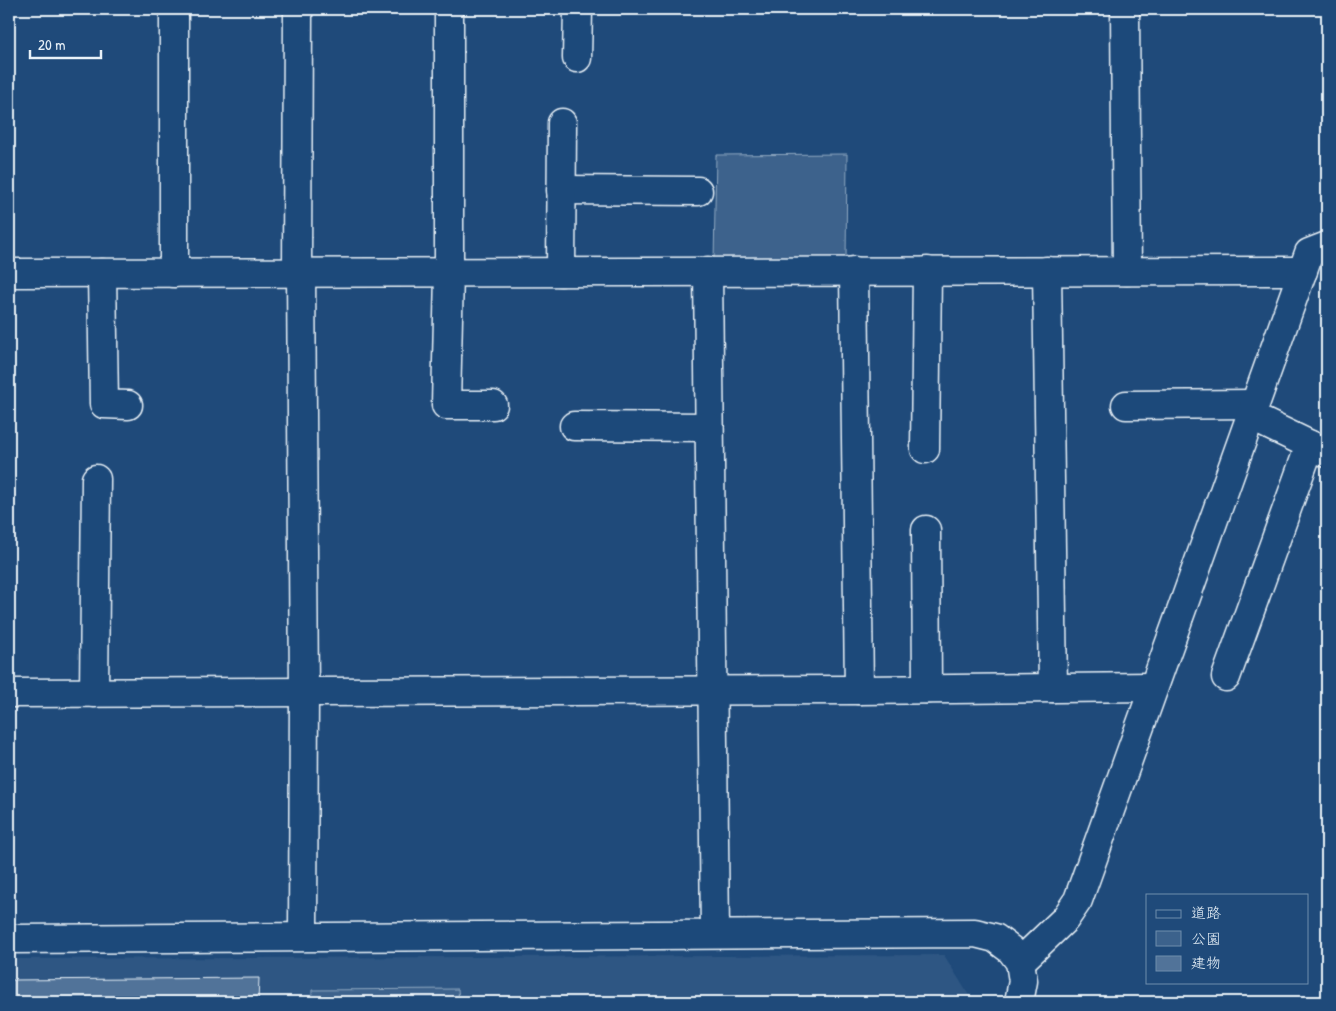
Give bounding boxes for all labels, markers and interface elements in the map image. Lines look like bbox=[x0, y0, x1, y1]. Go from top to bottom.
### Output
scale bar bbox=[30, 28, 101, 60]
text: 20 m bbox=[38, 34, 65, 55]
legend bbox=[1146, 894, 1308, 984]
text: 道路 bbox=[1191, 902, 1221, 923]
text: 公園 bbox=[1191, 928, 1221, 949]
text: 建物 bbox=[1191, 952, 1221, 973]

